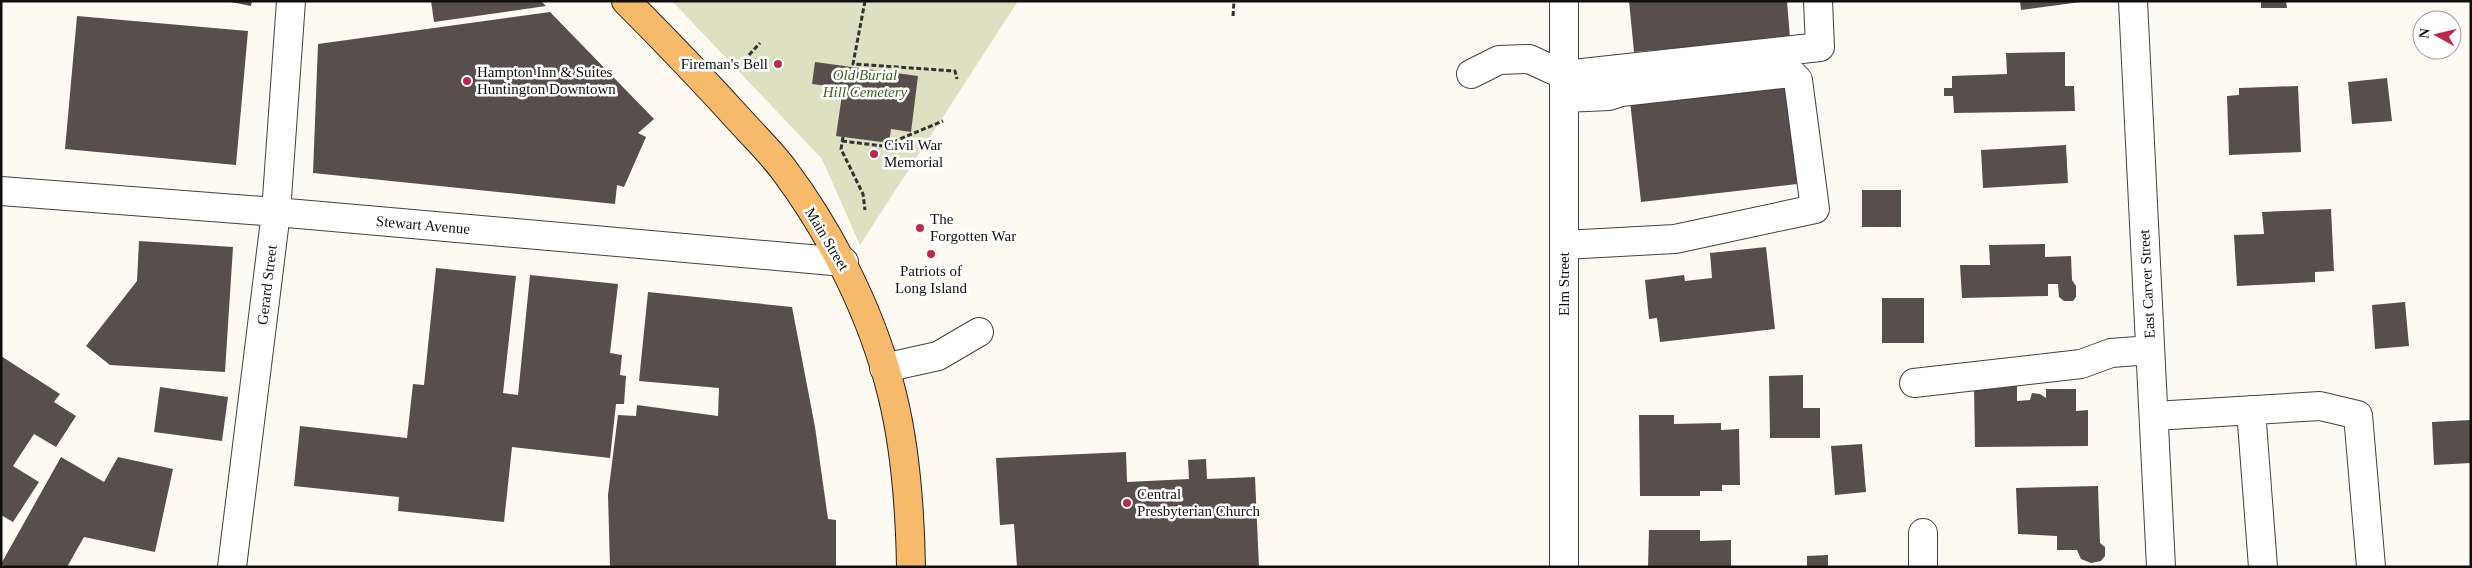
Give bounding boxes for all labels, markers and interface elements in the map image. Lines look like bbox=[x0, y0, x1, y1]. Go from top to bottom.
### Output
north arrow bbox=[2412, 10, 2462, 60]
text: N bbox=[2416, 27, 2433, 39]
place label: Fireman's Bell bbox=[681, 56, 768, 72]
marker: Fireman's Bell bbox=[772, 58, 784, 70]
place label: Hampton Inn & Suites Huntington Downtown bbox=[477, 64, 616, 97]
park label: Old Burial Hill Cemetery bbox=[822, 67, 908, 100]
marker: Hampton Inn & Suites Huntington Downtown bbox=[461, 75, 473, 87]
place label: Civil War Memorial bbox=[884, 137, 943, 170]
marker: Civil War Memorial bbox=[868, 148, 880, 160]
street label: Main Street bbox=[802, 205, 852, 274]
place label: The Forgotten War bbox=[930, 211, 1016, 244]
street label: Stewart Avenue bbox=[375, 213, 471, 237]
marker: The Forgotten War bbox=[914, 222, 926, 234]
street label: East Carver Street bbox=[2136, 228, 2158, 339]
street label: Gerard Street bbox=[254, 243, 280, 326]
marker: Patriots of Long Island bbox=[925, 248, 937, 260]
street label: Elm Street bbox=[1556, 251, 1572, 316]
place label: Patriots of Long Island bbox=[895, 263, 968, 296]
place label: Central Presbyterian Church bbox=[1137, 486, 1260, 519]
marker: Central Presbyterian Church bbox=[1121, 497, 1133, 509]

